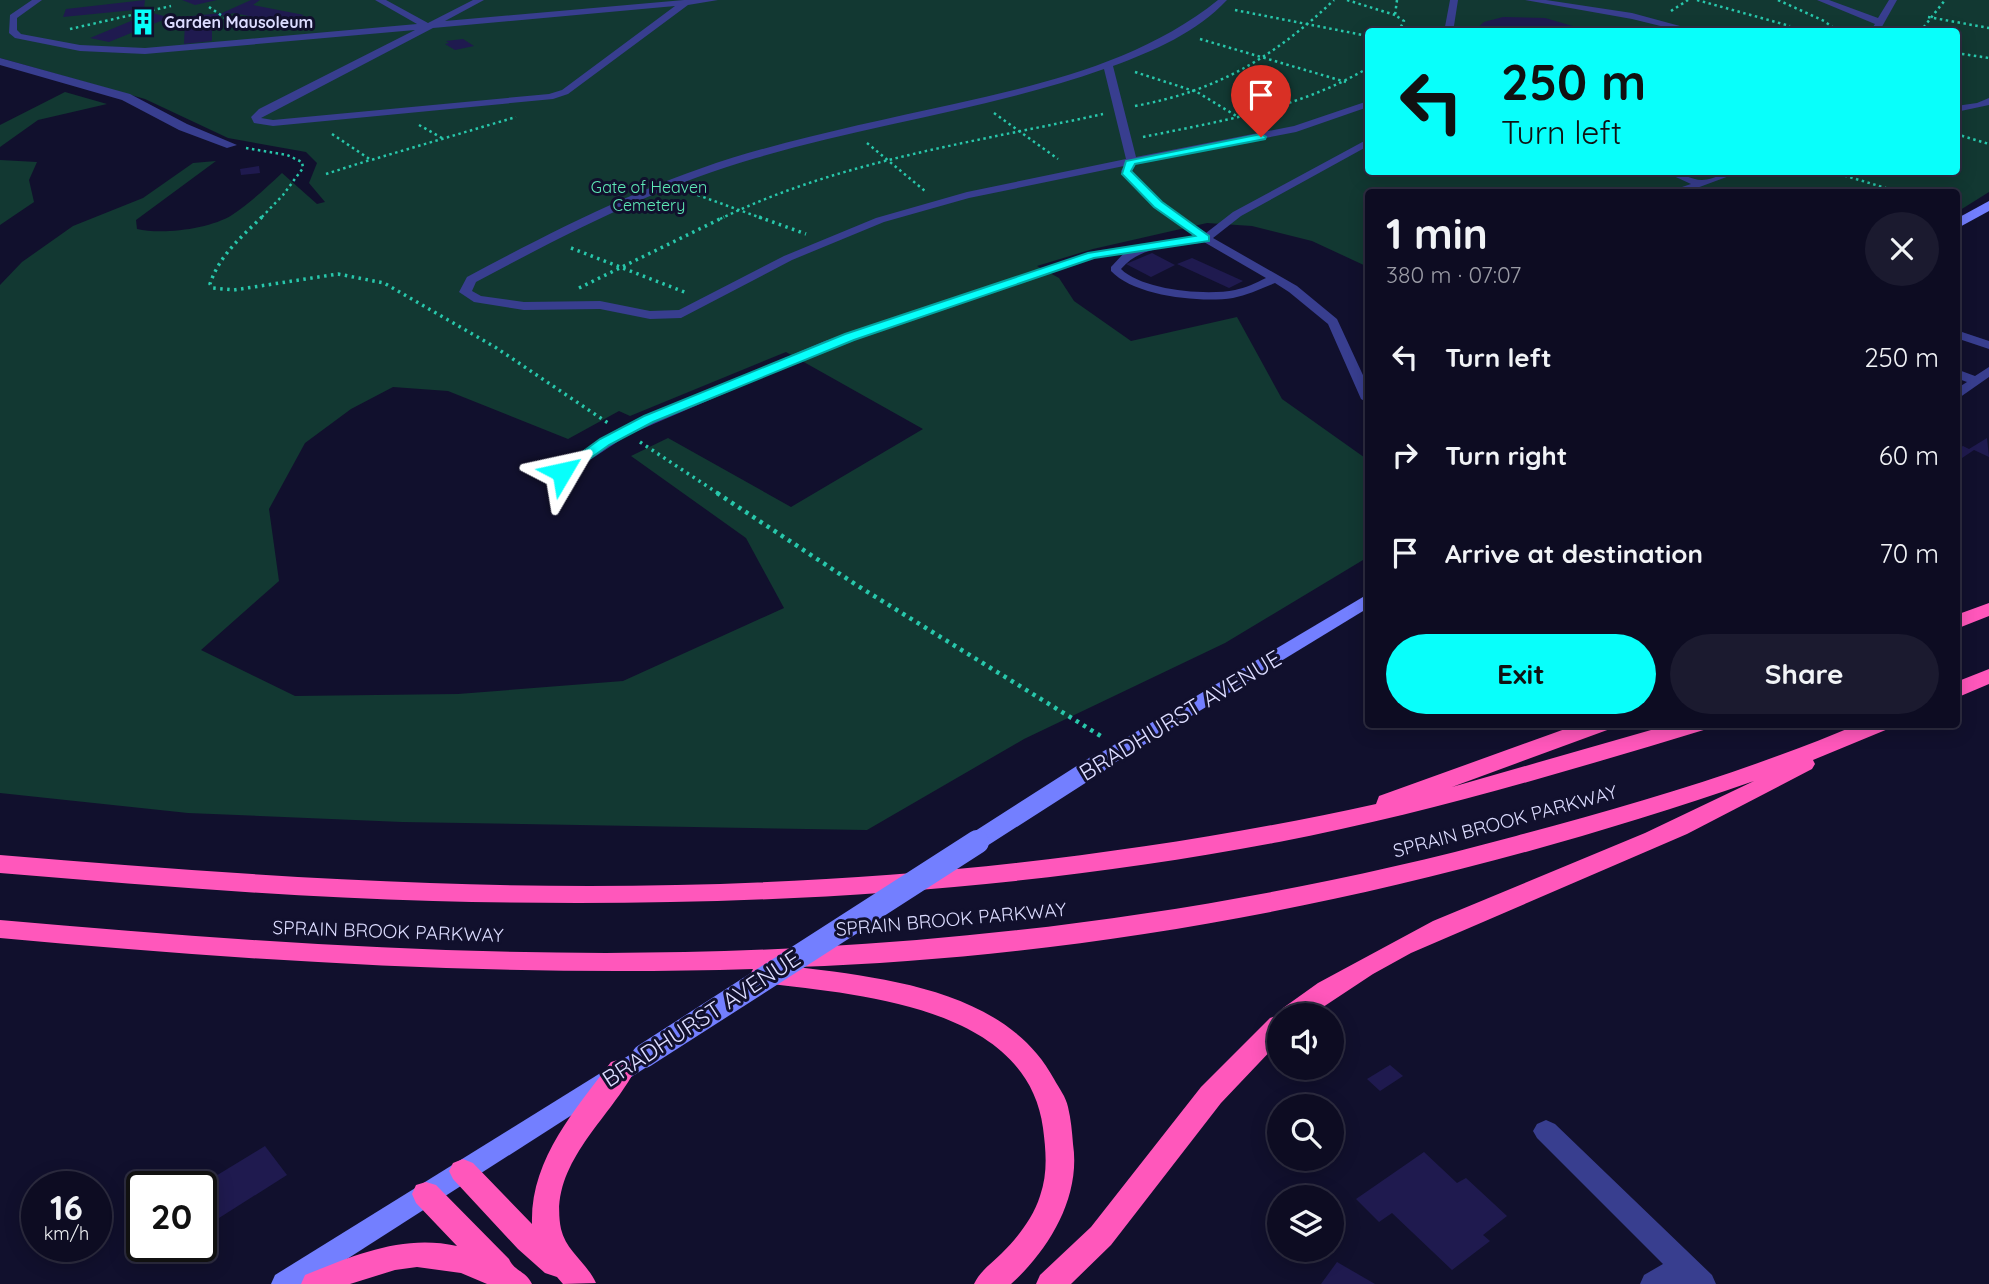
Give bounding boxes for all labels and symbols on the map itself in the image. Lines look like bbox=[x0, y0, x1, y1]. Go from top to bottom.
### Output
building icon: Garden Mausoleum bbox=[128, 7, 158, 37]
place label: Garden Mausoleum bbox=[164, 12, 313, 32]
pin bbox=[1231, 65, 1291, 137]
park label: Gate of Heaven Cemetery bbox=[591, 177, 707, 215]
position arrow bbox=[525, 435, 599, 509]
street label: BRADHURST AVENUE bbox=[1074, 643, 1286, 787]
street label: SPRAIN BROOK PARKWAY bbox=[1390, 779, 1620, 863]
street label: SPRAIN BROOK PARKWAY bbox=[835, 897, 1068, 941]
street label: SPRAIN BROOK PARKWAY bbox=[272, 915, 504, 947]
street label: BRADHURST AVENUE bbox=[596, 943, 806, 1093]
speed limit sign: 20 bbox=[126, 1171, 217, 1262]

